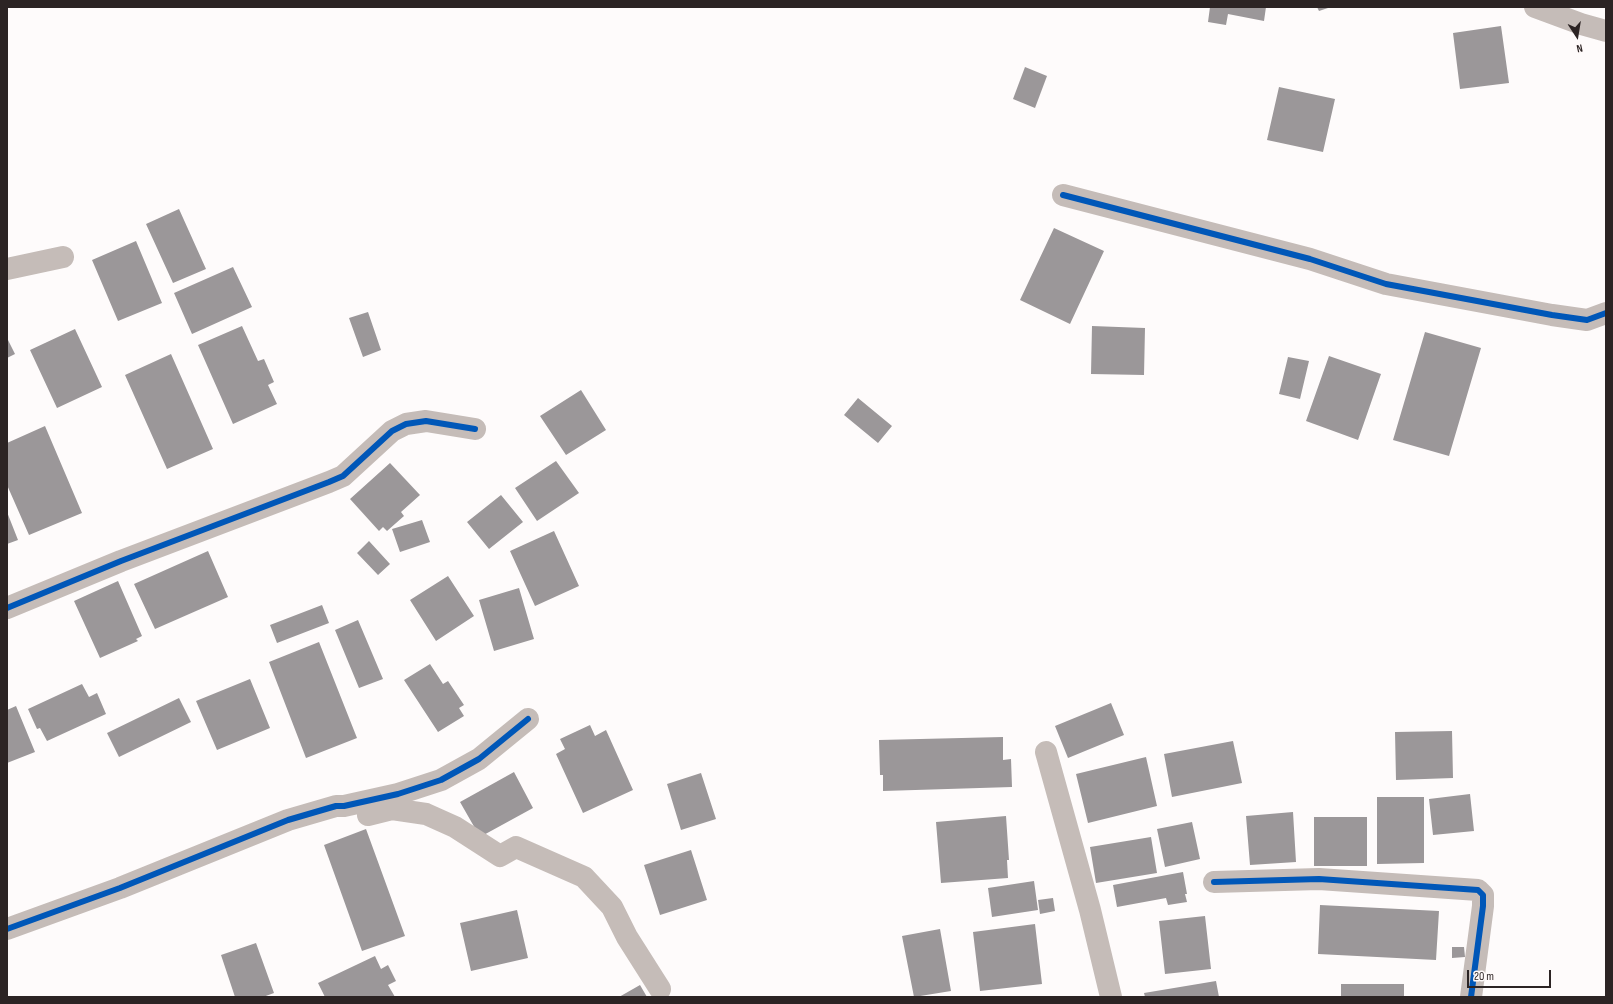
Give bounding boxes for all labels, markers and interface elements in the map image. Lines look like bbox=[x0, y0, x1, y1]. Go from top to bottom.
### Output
north arrow bbox=[1557, 16, 1597, 56]
text: N bbox=[1575, 41, 1584, 55]
scale bar bbox=[1469, 962, 1553, 988]
text: 20 m bbox=[1474, 969, 1494, 984]

